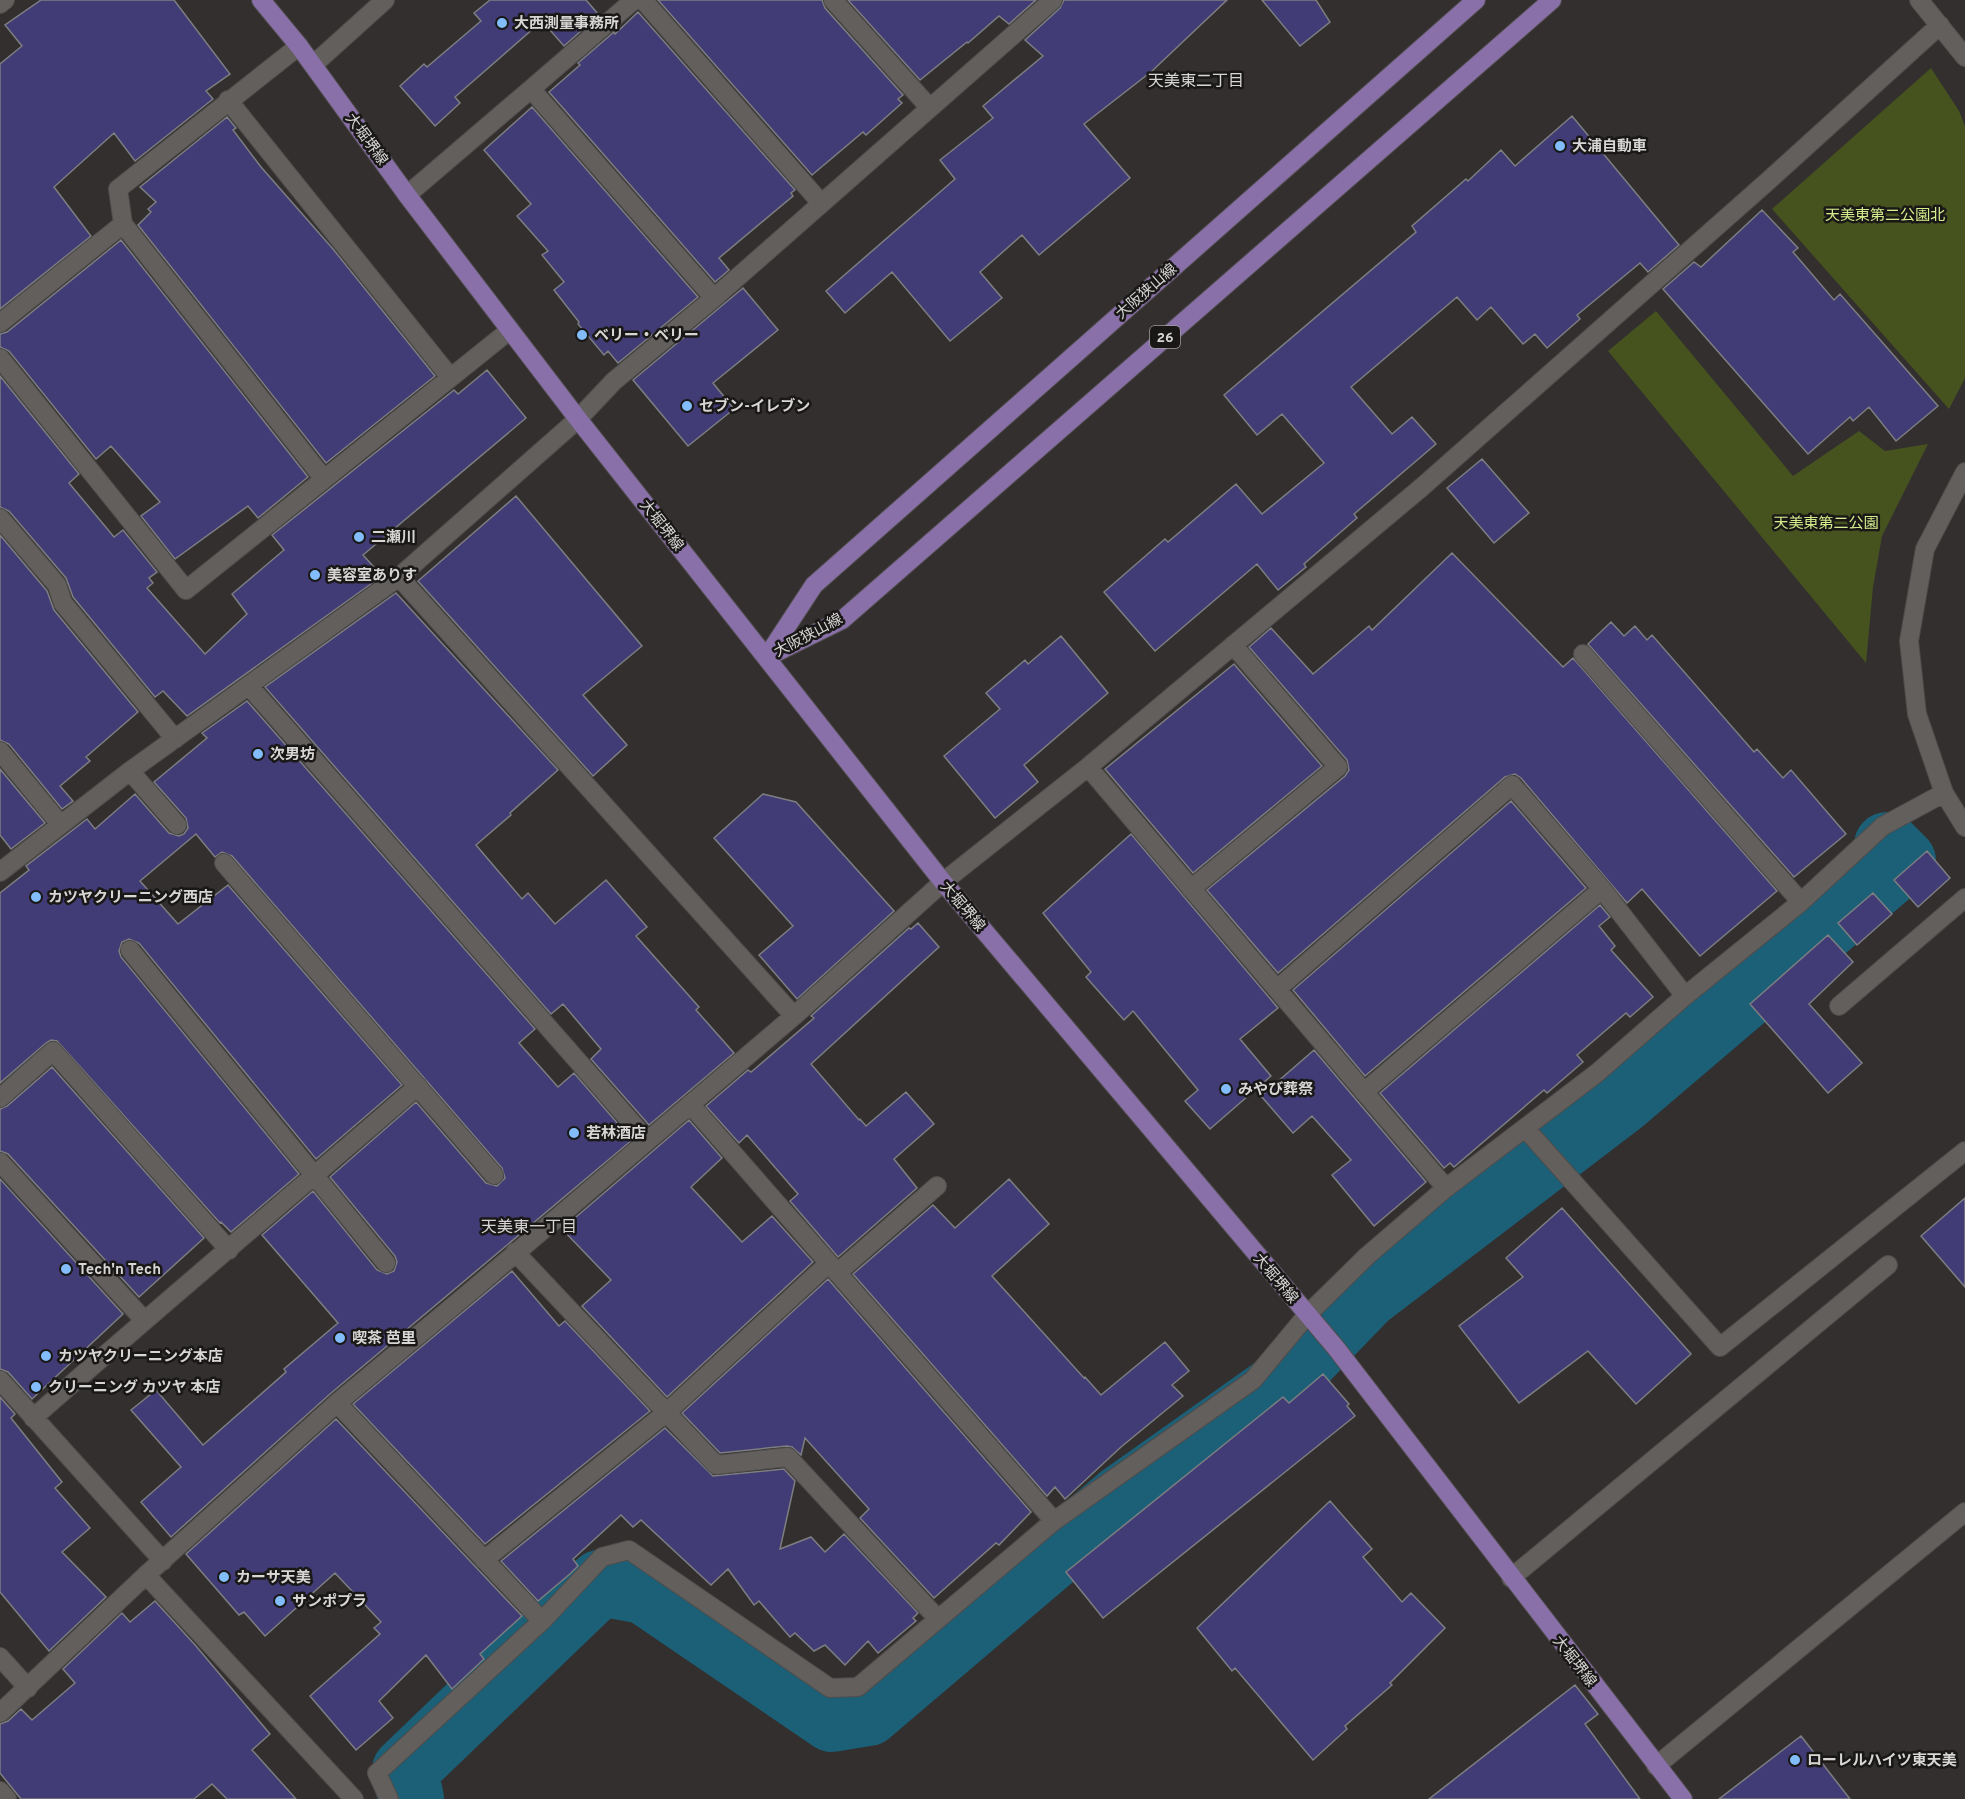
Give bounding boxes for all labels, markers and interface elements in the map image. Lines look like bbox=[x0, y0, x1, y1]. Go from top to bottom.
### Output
place label: 大西測量事務所 bbox=[514, 15, 619, 34]
marker: 大西測量事務所 bbox=[495, 16, 509, 30]
district label: 天美東二丁目 bbox=[1148, 72, 1244, 92]
street label: 大堀堺線 bbox=[340, 110, 391, 170]
place label: 大浦自動車 bbox=[1572, 137, 1647, 157]
marker: 大浦自動車 bbox=[1553, 139, 1567, 153]
park label: 天美東第二公園北 bbox=[1825, 206, 1945, 226]
street label: 大阪狭山線 bbox=[1112, 260, 1182, 324]
road number: 26 bbox=[1150, 326, 1180, 348]
place label: ベリー・ベリー bbox=[594, 327, 699, 346]
marker: ベリー・ベリー bbox=[575, 328, 589, 342]
place label: セブン-イレブン bbox=[699, 397, 810, 417]
marker: セブン-イレブン bbox=[680, 399, 694, 413]
street label: 大堀堺線 bbox=[635, 496, 687, 555]
park label: 天美東第二公園 bbox=[1773, 515, 1879, 534]
place label: 二瀬川 bbox=[371, 529, 416, 548]
marker: 二瀬川 bbox=[352, 530, 366, 544]
place label: 美容室ありす bbox=[327, 567, 417, 586]
marker: 美容室ありす bbox=[308, 568, 322, 582]
street label: 大阪狭山線 bbox=[771, 610, 846, 662]
place label: 次男坊 bbox=[270, 746, 315, 765]
marker: 次男坊 bbox=[251, 747, 265, 761]
street label: 大堀堺線 bbox=[935, 878, 988, 936]
place label: カツヤクリーニング西店 bbox=[48, 889, 213, 908]
marker: カツヤクリーニング西店 bbox=[29, 890, 43, 904]
place label: みやび葬祭 bbox=[1238, 1081, 1313, 1100]
marker: みやび葬祭 bbox=[1219, 1082, 1233, 1096]
place label: 若林酒店 bbox=[586, 1125, 646, 1144]
marker: 若林酒店 bbox=[567, 1126, 581, 1140]
district label: 天美東一丁目 bbox=[481, 1218, 577, 1238]
street label: 大堀堺線 bbox=[1248, 1250, 1301, 1308]
place label: Tech'n Tech bbox=[78, 1261, 161, 1280]
marker: Tech'n Tech bbox=[59, 1262, 73, 1276]
place label: 喫茶 芭里 bbox=[352, 1330, 416, 1349]
marker: 喫茶 芭里 bbox=[333, 1331, 347, 1345]
place label: カツヤクリーニング本店 bbox=[58, 1348, 223, 1367]
marker: カツヤクリーニング本店 bbox=[39, 1349, 53, 1363]
place label: クリーニング カツヤ 本店 bbox=[48, 1379, 221, 1398]
marker: クリーニング カツヤ 本店 bbox=[29, 1380, 43, 1394]
place label: カーサ天美 bbox=[236, 1569, 311, 1588]
marker: カーサ天美 bbox=[217, 1570, 231, 1584]
place label: サンポプラ bbox=[292, 1593, 367, 1612]
marker: サンポプラ bbox=[273, 1594, 287, 1608]
street label: 大堀堺線 bbox=[1548, 1632, 1600, 1691]
place label: ローレルハイツ東天美 bbox=[1807, 1752, 1957, 1771]
marker: ローレルハイツ東天美 bbox=[1788, 1753, 1802, 1767]

